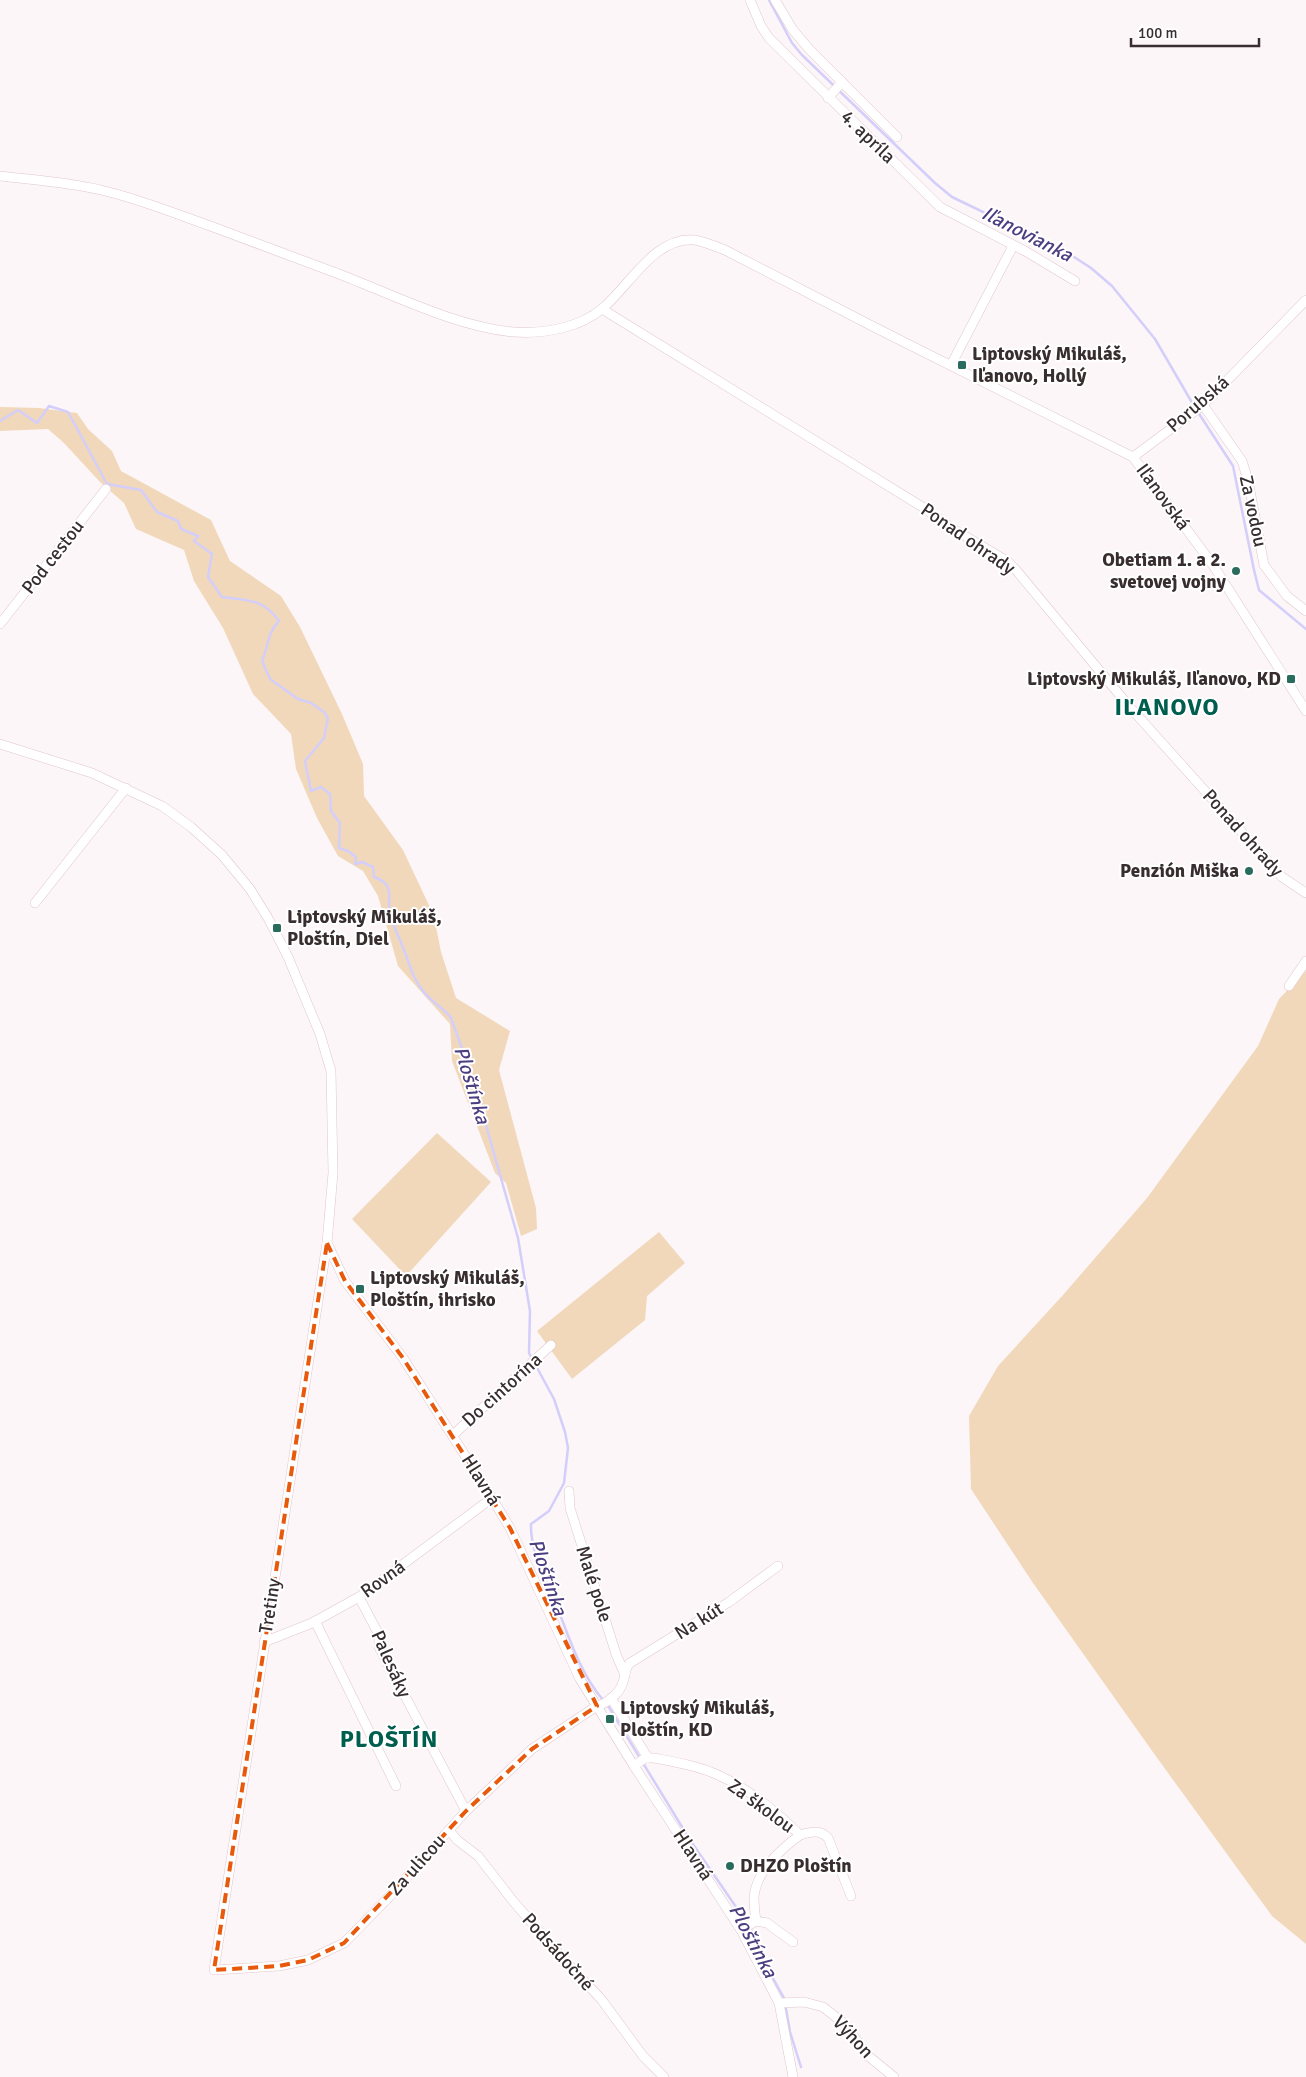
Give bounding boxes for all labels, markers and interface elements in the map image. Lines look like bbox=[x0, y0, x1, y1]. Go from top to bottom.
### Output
scale bar bbox=[1131, 15, 1258, 47]
text: 100 m bbox=[1138, 24, 1178, 42]
street label: 4. apríla bbox=[836, 105, 900, 169]
water label: Iľanovianka bbox=[977, 201, 1077, 268]
place label: Liptovský Mikuláš, Iľanovo, Hollý bbox=[972, 342, 1127, 388]
marker: Liptovský Mikuláš, Iľanovo, Hollý bbox=[956, 359, 968, 371]
street label: Porubská bbox=[1162, 370, 1234, 438]
street label: Iľanovská bbox=[1131, 459, 1195, 535]
street label: Za vodou bbox=[1234, 473, 1272, 549]
street label: Ponad ohrady bbox=[916, 498, 1020, 580]
street label: Pod cestou bbox=[17, 515, 89, 599]
place label: Obetiam 1. a 2. svetovej vojny bbox=[1102, 548, 1227, 594]
marker: Obetiam 1. a 2. svetovej vojny bbox=[1230, 565, 1242, 577]
place label: Liptovský Mikuláš, Iľanovo, KD bbox=[1027, 667, 1281, 691]
marker: Liptovský Mikuláš, Iľanovo, KD bbox=[1285, 673, 1297, 685]
district label: IĽANOVO bbox=[1114, 692, 1220, 722]
street label: Ponad ohrady bbox=[1197, 784, 1289, 882]
place label: Penzión Miška bbox=[1120, 859, 1239, 883]
marker: Penzión Miška bbox=[1243, 865, 1255, 877]
place label: Liptovský Mikuláš, Ploštín, Diel bbox=[287, 905, 442, 951]
marker: Liptovský Mikuláš, Ploštín, Diel bbox=[271, 922, 283, 934]
water label: Ploštínka bbox=[448, 1043, 496, 1128]
place label: Liptovský Mikuláš, Ploštín, ihrisko bbox=[370, 1266, 525, 1312]
marker: Liptovský Mikuláš, Ploštín, ihrisko bbox=[354, 1283, 366, 1295]
street label: Do cintorína bbox=[457, 1348, 547, 1432]
street label: Hlavná bbox=[456, 1450, 506, 1510]
water label: Ploštínka bbox=[523, 1535, 573, 1620]
street label: Malé pole bbox=[570, 1543, 618, 1625]
street label: Rovná bbox=[356, 1555, 410, 1603]
street label: Tretiny bbox=[254, 1577, 286, 1635]
street label: Na kút bbox=[670, 1597, 728, 1645]
street label: Palesáky bbox=[366, 1627, 416, 1702]
place label: Liptovský Mikuláš, Ploštín, KD bbox=[620, 1696, 775, 1742]
marker: Liptovský Mikuláš, Ploštín, KD bbox=[604, 1713, 616, 1725]
district label: PLOŠTÍN bbox=[340, 1724, 438, 1754]
street label: Za školou bbox=[723, 1774, 799, 1838]
street label: Hlavná bbox=[668, 1825, 718, 1885]
street label: Za ulicou bbox=[383, 1829, 451, 1901]
place label: DHZO Ploštín bbox=[740, 1854, 852, 1878]
marker: DHZO Ploštín bbox=[724, 1860, 736, 1872]
water label: Ploštínka bbox=[723, 1900, 783, 1983]
street label: Podsádočné bbox=[517, 1908, 599, 1996]
street label: Výhon bbox=[827, 2011, 879, 2063]

